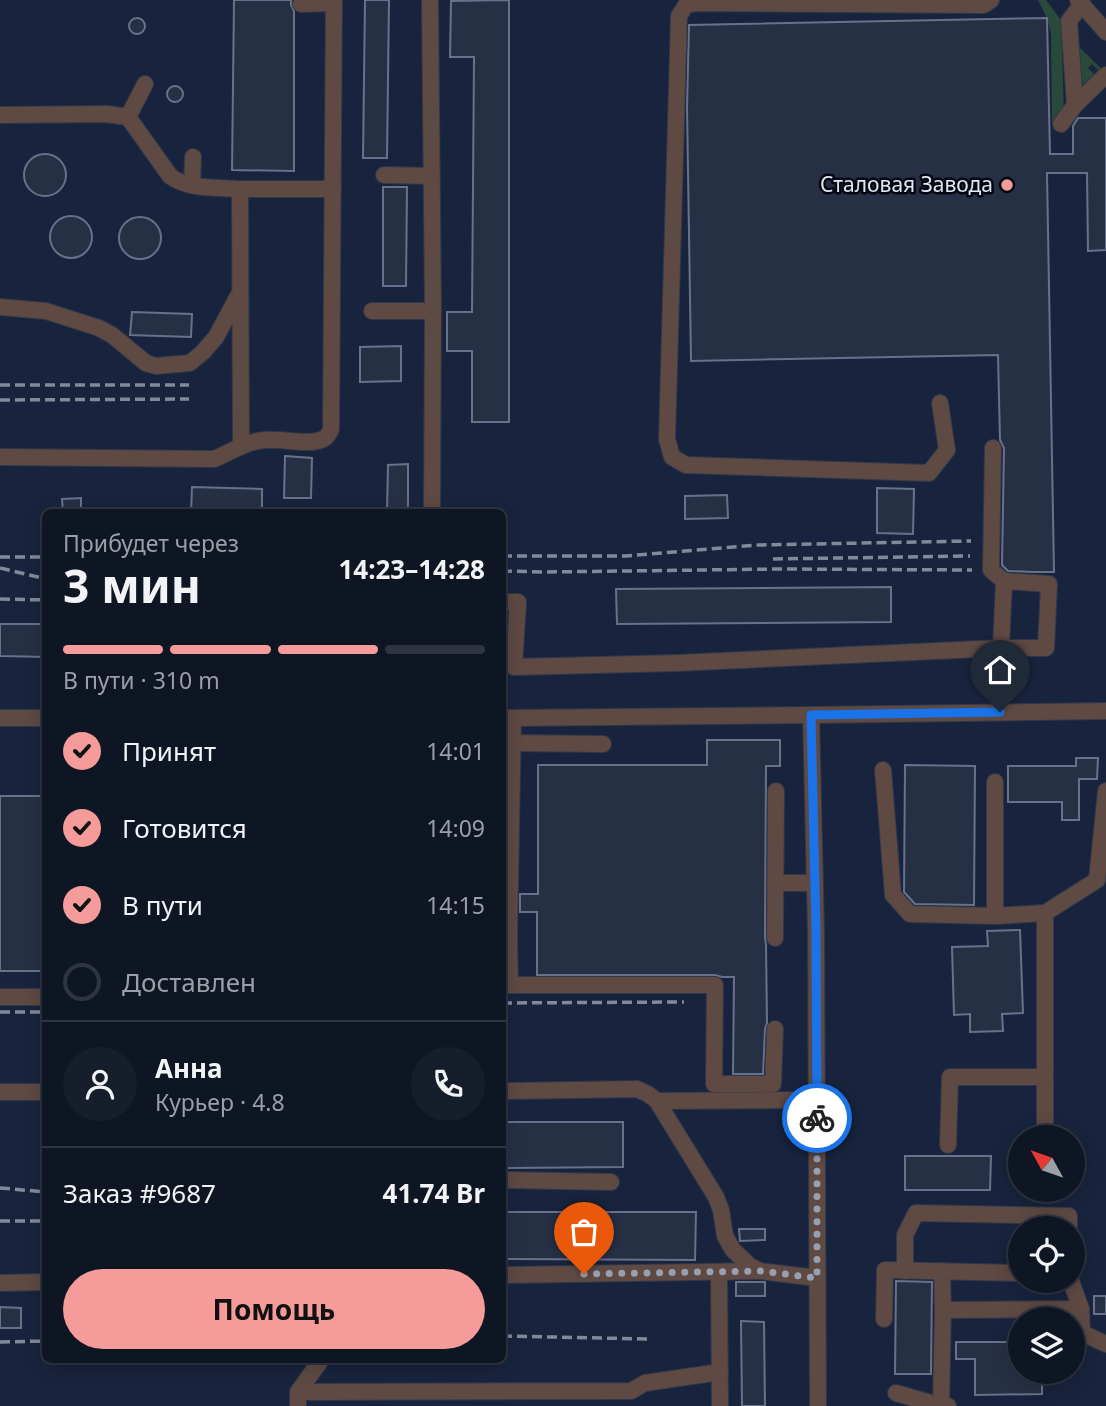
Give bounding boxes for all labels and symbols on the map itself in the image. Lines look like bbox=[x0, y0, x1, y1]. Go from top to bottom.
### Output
place label: Сталовая Завода bbox=[820, 170, 993, 198]
marker: Сталовая Завода bbox=[999, 177, 1015, 193]
pin bbox=[970, 640, 1030, 712]
courier bbox=[782, 1083, 852, 1153]
north arrow bbox=[1008, 1125, 1085, 1202]
pin bbox=[554, 1202, 614, 1274]

